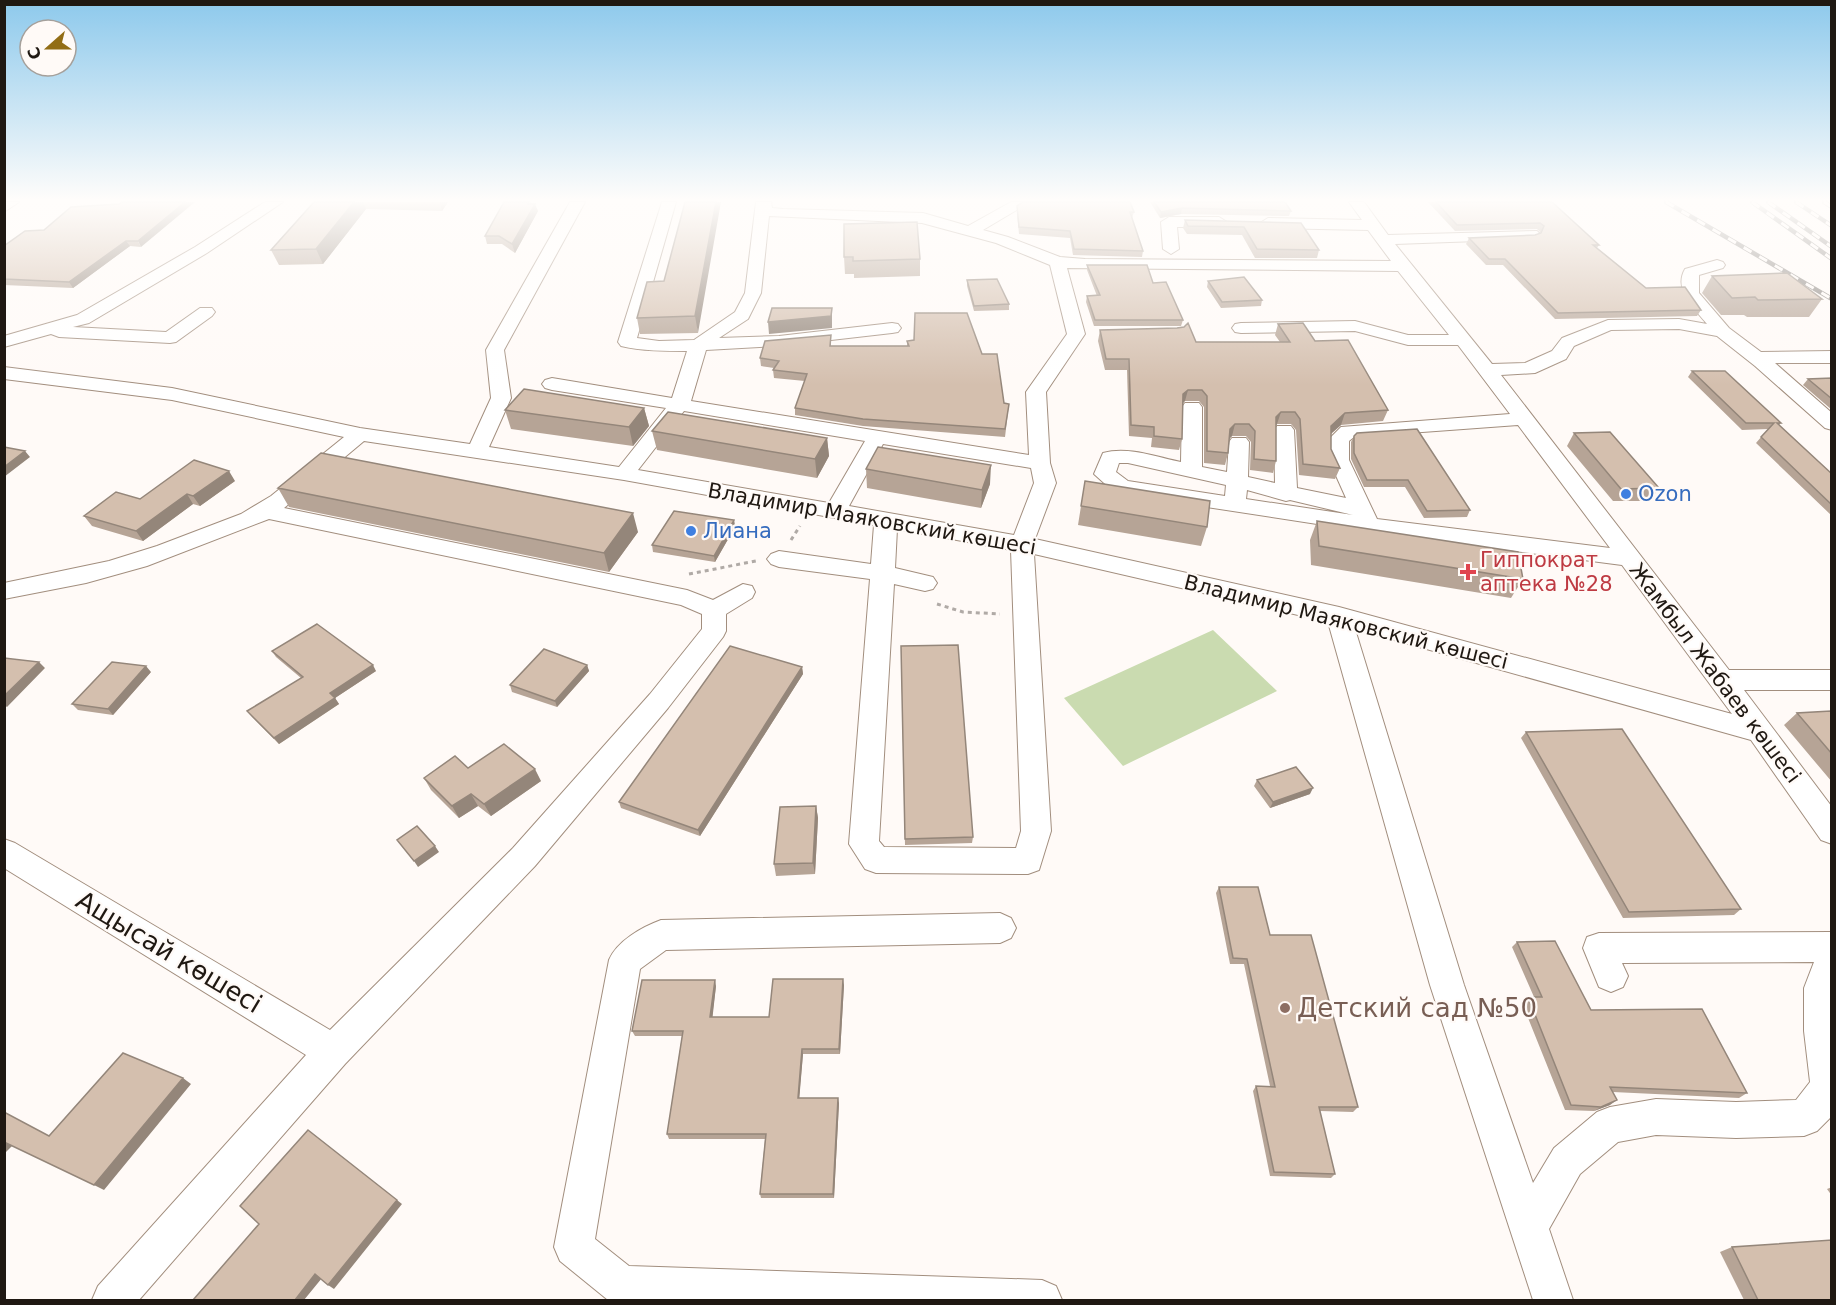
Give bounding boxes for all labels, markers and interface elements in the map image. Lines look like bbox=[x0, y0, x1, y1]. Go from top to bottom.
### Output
north arrow bbox=[18, 18, 78, 78]
text: С bbox=[23, 44, 45, 62]
street label: Владимир Маяковский көшесі bbox=[706, 478, 1038, 560]
place label: Ozon bbox=[1638, 482, 1692, 506]
marker: Ozon bbox=[1619, 487, 1633, 501]
place label: Лиана bbox=[703, 519, 772, 543]
marker: Лиана bbox=[684, 524, 698, 538]
place label: Гиппократ аптека №28 bbox=[1480, 548, 1613, 596]
street label: Жамбыл Жабаев көшесі bbox=[1624, 558, 1806, 788]
marker: Гиппократ аптека №28 bbox=[1461, 565, 1475, 579]
street label: Владимир Маяковский көшесі bbox=[1181, 570, 1511, 674]
street label: Ащысай көшесі bbox=[71, 885, 267, 1019]
place label: Детский сад №50 bbox=[1297, 993, 1537, 1023]
marker: Детский сад №50 bbox=[1278, 1001, 1292, 1015]

